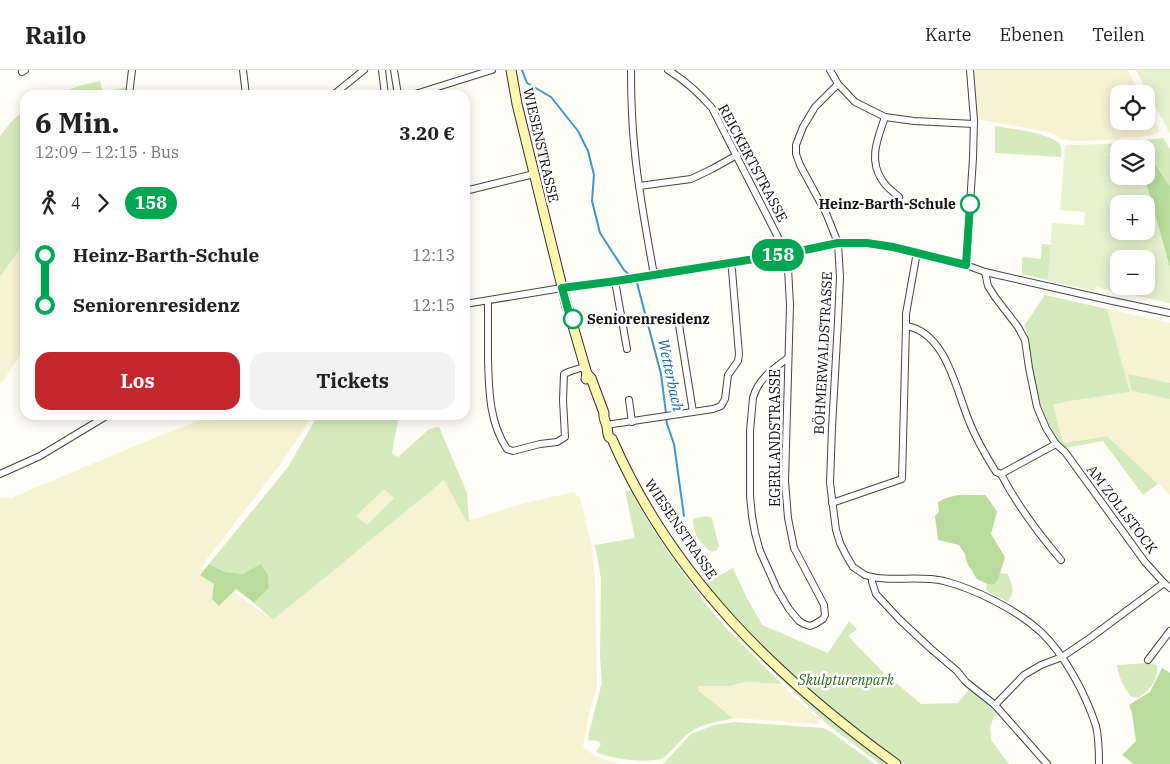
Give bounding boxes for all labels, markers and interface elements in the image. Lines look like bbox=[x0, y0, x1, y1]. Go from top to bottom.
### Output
text: Railo bbox=[25, 19, 86, 51]
text: Karte bbox=[925, 23, 971, 46]
text: Ebenen bbox=[999, 23, 1064, 46]
text: Teilen bbox=[1092, 23, 1145, 46]
map controls bbox=[1110, 85, 1155, 295]
button: locate bbox=[1110, 85, 1155, 130]
street label: WIESENSTRASSE bbox=[519, 86, 563, 204]
street label: REICKERTSTRASSE bbox=[714, 101, 792, 225]
text: 6 Min. bbox=[35, 104, 119, 141]
text: 3.20 € bbox=[399, 121, 455, 145]
button: layers bbox=[1110, 140, 1155, 185]
text: 12:09 – 12:15 · Bus bbox=[35, 142, 179, 162]
icon: walk bbox=[35, 189, 63, 217]
icon: forward bbox=[89, 189, 117, 217]
text: 158 bbox=[135, 191, 167, 214]
text: 4 bbox=[71, 193, 81, 213]
marker: Heinz-Barth-Schule bbox=[960, 194, 980, 214]
place label: Heinz-Barth-Schule bbox=[819, 195, 956, 213]
button: + bbox=[1110, 195, 1155, 240]
line badge: 158 bbox=[749, 239, 807, 271]
text: Heinz-Barth-Schule bbox=[73, 243, 259, 267]
text: 158 bbox=[762, 243, 794, 266]
text: 12:13 bbox=[412, 245, 455, 265]
button: − bbox=[1110, 250, 1155, 295]
street label: BÖHMERWALDSTRASSE bbox=[810, 271, 836, 435]
text: Seniorenresidenz bbox=[73, 293, 240, 317]
text: 12:15 bbox=[412, 295, 455, 315]
marker: Seniorenresidenz bbox=[563, 309, 583, 329]
place label: Seniorenresidenz bbox=[587, 310, 710, 328]
water label: Wetterbach bbox=[654, 337, 688, 414]
button: Los bbox=[35, 352, 240, 410]
button: Tickets bbox=[250, 352, 455, 410]
street label: EGERLANDSTRASSE bbox=[766, 369, 784, 507]
street label: AM ZOLLSTOCK bbox=[1083, 461, 1161, 557]
street label: WIESENSTRASSE bbox=[641, 475, 721, 583]
park label: Skulpturenpark bbox=[797, 671, 895, 689]

